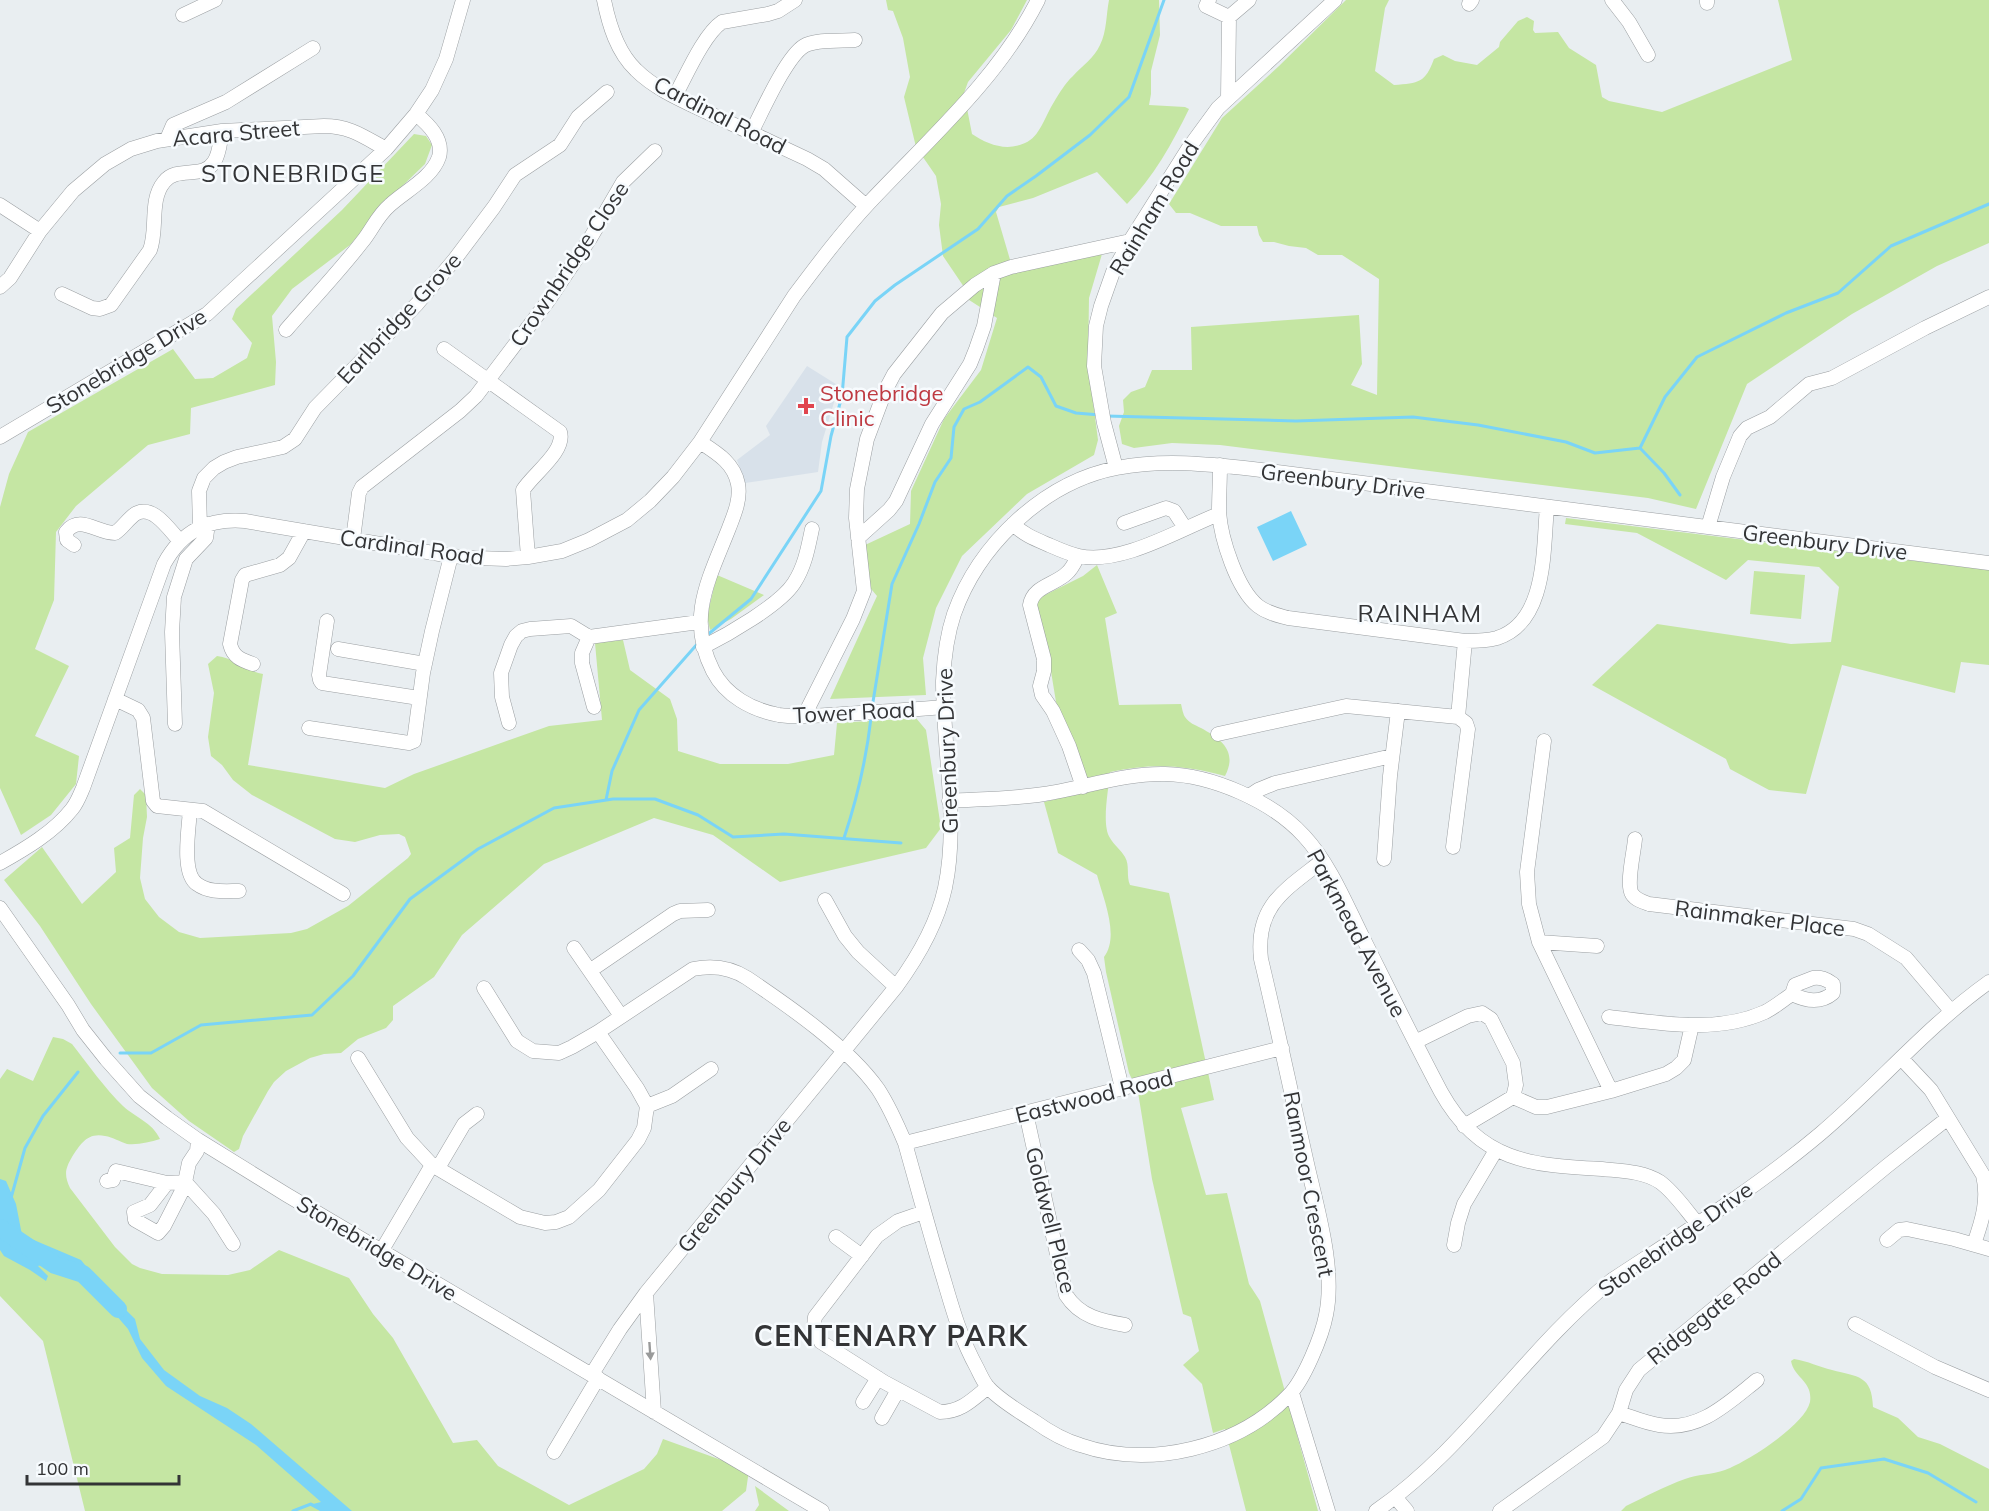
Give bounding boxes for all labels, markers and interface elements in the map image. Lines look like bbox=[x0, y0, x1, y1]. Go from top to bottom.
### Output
street label: Cardinal Road bbox=[649, 70, 791, 160]
street label: Acara Street bbox=[171, 113, 301, 153]
street label: Rainham Road bbox=[1103, 136, 1205, 280]
district label: STONEBRIDGE bbox=[201, 158, 385, 188]
street label: Crownbridge Close bbox=[503, 176, 635, 352]
street label: Earlbridge Grove bbox=[331, 246, 467, 390]
street label: Stonebridge Drive bbox=[41, 302, 211, 420]
place label: Stonebridge Clinic bbox=[820, 379, 944, 432]
marker: Stonebridge Clinic bbox=[797, 397, 815, 415]
street label: Greenbury Drive bbox=[1259, 457, 1427, 505]
street label: Greenbury Drive bbox=[1741, 518, 1909, 566]
street label: Cardinal Road bbox=[338, 523, 486, 571]
district label: RAINHAM bbox=[1357, 598, 1483, 628]
street label: Greenbury Drive bbox=[930, 668, 964, 834]
street label: Tower Road bbox=[792, 695, 916, 729]
street label: Parkmead Avenue bbox=[1301, 844, 1413, 1022]
street label: Rainmaker Place bbox=[1673, 894, 1847, 942]
street label: Eastwood Road bbox=[1012, 1063, 1176, 1129]
street label: Ranmoor Crescent bbox=[1277, 1089, 1341, 1279]
street label: Greenbury Drive bbox=[671, 1112, 797, 1258]
street label: Goldwell Place bbox=[1019, 1144, 1083, 1296]
street label: Stonebridge Drive bbox=[1592, 1175, 1758, 1303]
street label: Stonebridge Drive bbox=[292, 1189, 462, 1307]
street label: Ridgegate Road bbox=[1641, 1245, 1787, 1371]
district label: CENTENARY PARK bbox=[754, 1318, 1028, 1353]
one-way arrow bbox=[646, 1342, 655, 1361]
scale bar bbox=[27, 1448, 178, 1486]
text: 100 m bbox=[36, 1457, 89, 1480]

